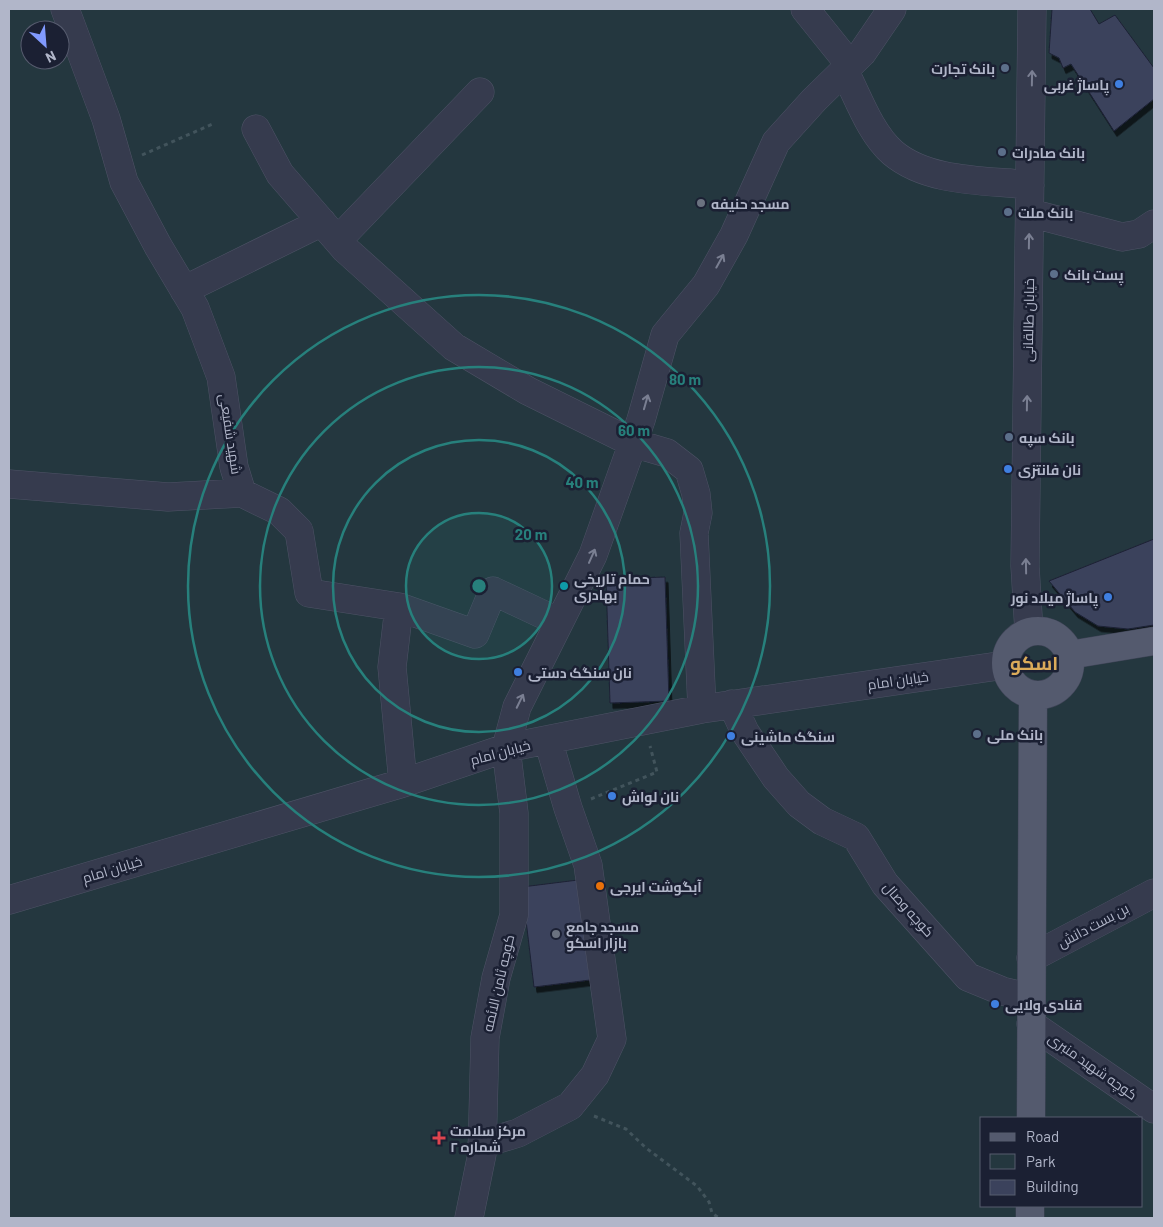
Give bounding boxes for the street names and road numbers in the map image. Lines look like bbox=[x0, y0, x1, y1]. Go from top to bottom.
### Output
street label: خیابان طالقانی bbox=[1019, 278, 1037, 362]
street label: شهید شفیعی bbox=[216, 393, 246, 475]
street label: خیابان امام bbox=[866, 667, 930, 695]
street label: خیابان امام bbox=[468, 736, 532, 770]
street label: خیابان امام bbox=[80, 852, 145, 888]
street label: کوچه وصال bbox=[878, 878, 938, 941]
street label: بن بست دانش bbox=[1055, 899, 1131, 951]
street label: کوچه ثامن الائمه bbox=[479, 933, 519, 1034]
street label: کوچه شهید منبری bbox=[1044, 1029, 1141, 1105]

